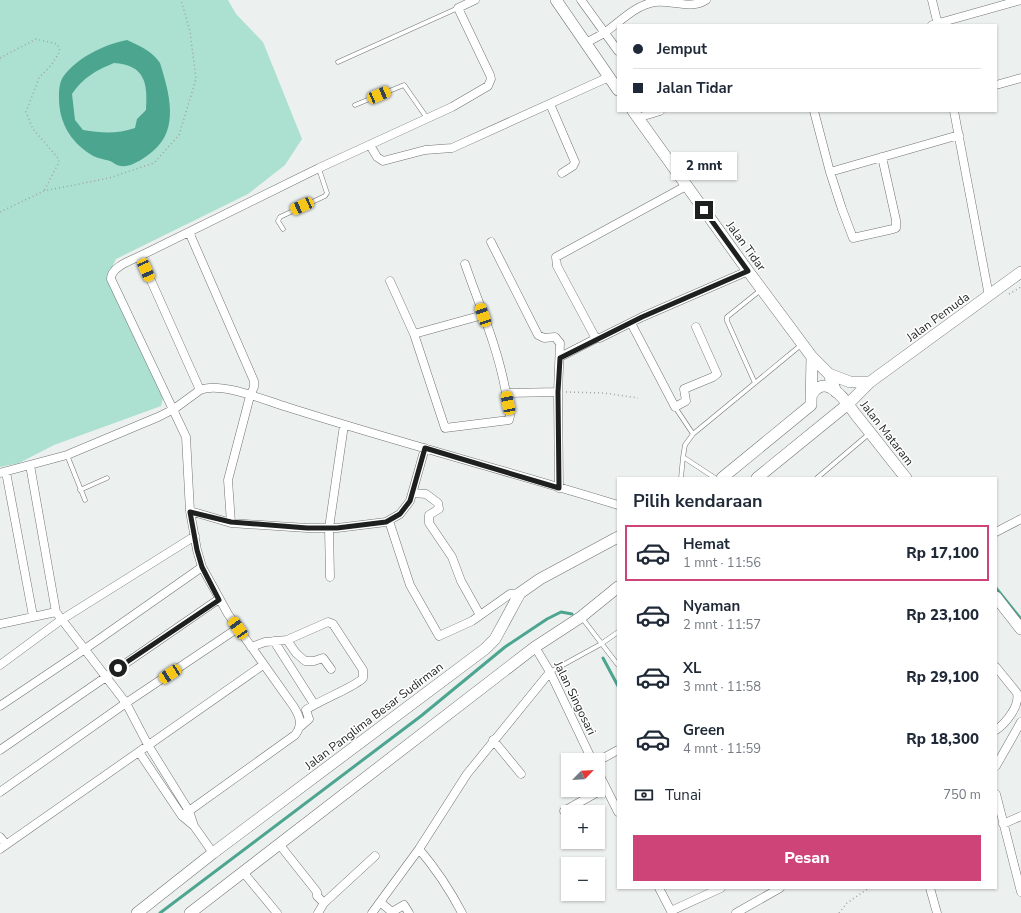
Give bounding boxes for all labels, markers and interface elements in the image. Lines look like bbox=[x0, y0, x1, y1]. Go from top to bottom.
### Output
text: Jemput bbox=[657, 39, 707, 59]
text: Jalan Tidar bbox=[657, 78, 733, 98]
car bbox=[366, 85, 392, 105]
callout: 2 mnt bbox=[671, 152, 737, 180]
text: 2 mnt bbox=[686, 157, 722, 175]
car bbox=[289, 196, 315, 216]
route end bbox=[695, 201, 713, 219]
street label: Jalan Tidar bbox=[722, 217, 770, 275]
car bbox=[136, 257, 156, 283]
street label: Jalan Pemuda bbox=[902, 289, 973, 346]
car bbox=[473, 302, 493, 328]
car bbox=[500, 390, 516, 416]
street label: Jalan Mataram bbox=[856, 397, 917, 469]
text: Pilih kendaraan bbox=[633, 489, 763, 513]
text: Hemat bbox=[683, 534, 730, 554]
icon: car bbox=[635, 535, 671, 571]
text: Rp 17,100 bbox=[906, 543, 979, 563]
text: 1 mnt · 11:56 bbox=[683, 554, 761, 572]
text: Nyaman bbox=[683, 596, 740, 616]
icon: car bbox=[635, 597, 671, 633]
text: Rp 23,100 bbox=[906, 605, 979, 625]
car bbox=[226, 615, 250, 641]
text: 2 mnt · 11:57 bbox=[683, 616, 761, 634]
street label: Jalan Singosari bbox=[550, 658, 600, 737]
text: XL bbox=[683, 658, 702, 678]
route start bbox=[109, 659, 127, 677]
street label: Jalan Panglima Besar Sudirman bbox=[301, 659, 446, 774]
icon: car bbox=[635, 659, 671, 695]
car bbox=[157, 662, 183, 686]
text: Rp 29,100 bbox=[906, 667, 979, 687]
text: 3 mnt · 11:58 bbox=[683, 678, 761, 696]
text: Green bbox=[683, 720, 725, 740]
icon: car bbox=[635, 721, 671, 757]
text: Rp 18,300 bbox=[906, 729, 979, 749]
text: 4 mnt · 11:59 bbox=[683, 740, 761, 758]
north arrow bbox=[561, 753, 605, 797]
map controls bbox=[561, 753, 605, 901]
icon: cash bbox=[633, 784, 655, 806]
text: Tunai bbox=[665, 785, 701, 805]
text: 750 m bbox=[943, 786, 981, 804]
button: + bbox=[561, 805, 605, 849]
button: Pesan bbox=[633, 835, 981, 881]
button: − bbox=[561, 857, 605, 901]

